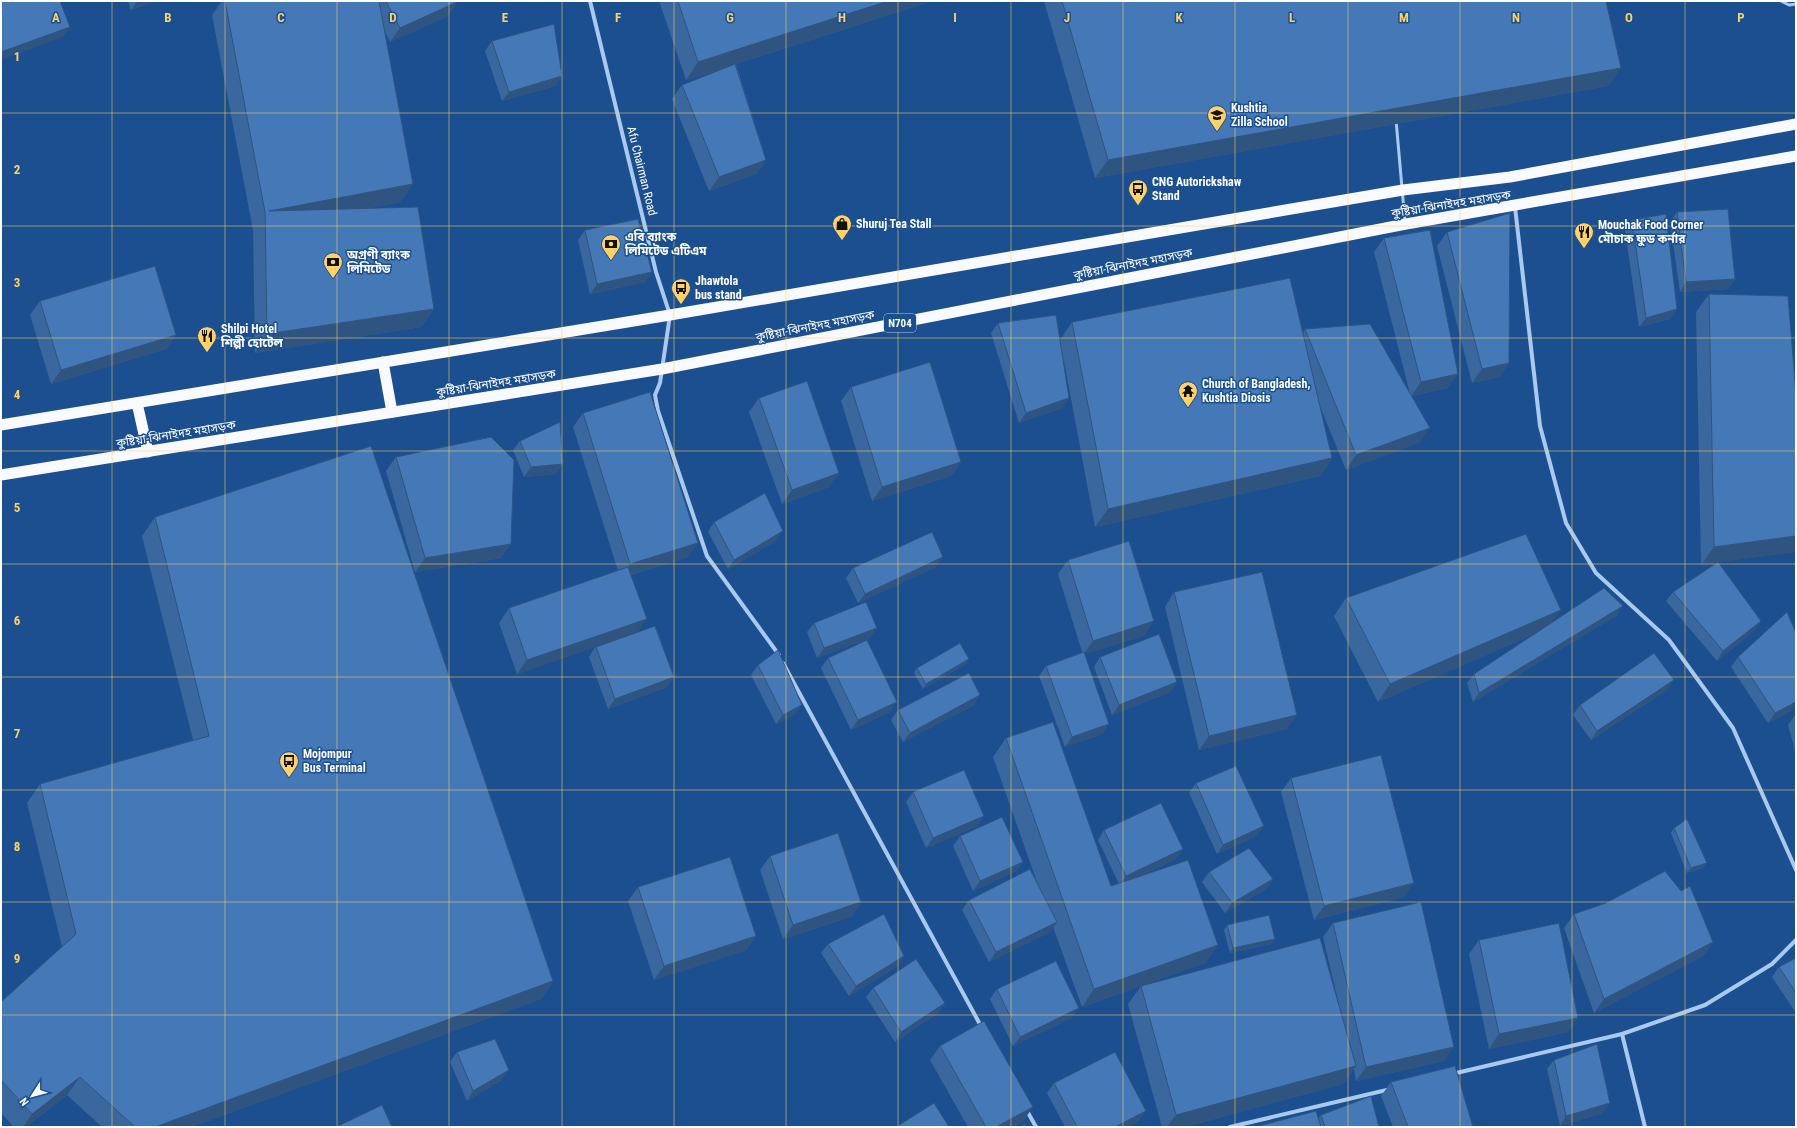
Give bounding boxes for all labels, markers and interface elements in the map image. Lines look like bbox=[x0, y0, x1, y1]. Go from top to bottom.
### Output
text: A bbox=[52, 10, 60, 25]
text: B bbox=[164, 10, 172, 25]
text: C bbox=[277, 10, 285, 25]
text: D bbox=[389, 10, 397, 25]
text: E bbox=[502, 10, 509, 25]
text: F bbox=[615, 10, 621, 25]
text: G bbox=[726, 10, 734, 25]
text: H bbox=[838, 10, 846, 25]
text: I bbox=[953, 10, 957, 25]
text: J bbox=[1064, 10, 1070, 25]
text: K bbox=[1175, 10, 1183, 25]
text: L bbox=[1289, 10, 1295, 25]
text: M bbox=[1399, 10, 1409, 25]
text: N bbox=[1512, 10, 1520, 25]
text: O bbox=[1625, 10, 1633, 25]
text: P bbox=[1737, 10, 1745, 25]
text: 1 bbox=[14, 49, 20, 64]
place label: Kushtia Zilla School bbox=[1231, 101, 1288, 129]
school or university icon: Kushtia Zilla School bbox=[1206, 104, 1228, 132]
street label: Afu Chairman Road bbox=[624, 125, 660, 217]
text: 2 bbox=[14, 162, 21, 177]
place label: CNG Autorickshaw Stand bbox=[1152, 175, 1242, 203]
bus stop icon: CNG Autorickshaw Stand bbox=[1127, 178, 1149, 206]
street label: কুষ্টিয়া-ঝিনাইদহ মহাসড়ক bbox=[1389, 187, 1512, 222]
shop icon: Shuruj Tea Stall bbox=[831, 213, 853, 241]
place label: Shuruj Tea Stall bbox=[856, 217, 932, 231]
place label: Mouchak Food Corner মৌচাক ফুড কর্নার bbox=[1598, 218, 1703, 247]
restaurant icon: Mouchak Food Corner মৌচাক ফুড কর্নার bbox=[1573, 221, 1595, 249]
place label: এবি ব্যাংক লিমিটেড এটিএম bbox=[624, 229, 707, 258]
bank icon: এবি ব্যাংক লিমিটেড এটিএম bbox=[600, 233, 622, 261]
street label: কুষ্টিয়া-ঝিনাইদহ মহাসড়ক bbox=[1071, 245, 1194, 284]
place label: অগ্রণী ব্যাংক লিমিটেড bbox=[346, 247, 410, 276]
bank icon: অগ্রণী ব্যাংক লিমিটেড bbox=[322, 251, 344, 279]
place label: Jhawtola bus stand bbox=[695, 274, 742, 302]
text: 3 bbox=[14, 275, 20, 290]
bus stop icon: Jhawtola bus stand bbox=[670, 277, 692, 305]
street label: কুষ্টিয়া-ঝিনাইদহ মহাসড়ক bbox=[753, 307, 876, 346]
road number: N704 bbox=[884, 314, 916, 332]
place label: Shilpi Hotel শিল্পী হোটেল bbox=[220, 322, 284, 350]
restaurant icon: Shilpi Hotel শিল্পী হোটেল bbox=[196, 325, 218, 353]
street label: কুষ্টিয়া-ঝিনাইদহ মহাসড়ক bbox=[434, 366, 557, 401]
place label: Church of Bangladesh, Kushtia Diosis bbox=[1202, 377, 1310, 405]
temple icon: Church of Bangladesh, Kushtia Diosis bbox=[1177, 380, 1199, 408]
text: 4 bbox=[14, 387, 21, 402]
street label: কুষ্টিয়া-ঝিনাইদহ মহাসড়ক bbox=[114, 417, 237, 452]
text: 5 bbox=[14, 500, 21, 515]
text: 6 bbox=[14, 613, 21, 628]
text: 7 bbox=[14, 726, 21, 741]
place label: Mojompur Bus Terminal bbox=[303, 747, 366, 775]
bus stop icon: Mojompur Bus Terminal bbox=[278, 750, 300, 778]
text: 8 bbox=[14, 839, 20, 854]
text: 9 bbox=[14, 951, 20, 966]
north arrow bbox=[12, 1076, 52, 1116]
text: N bbox=[17, 1095, 32, 1108]

